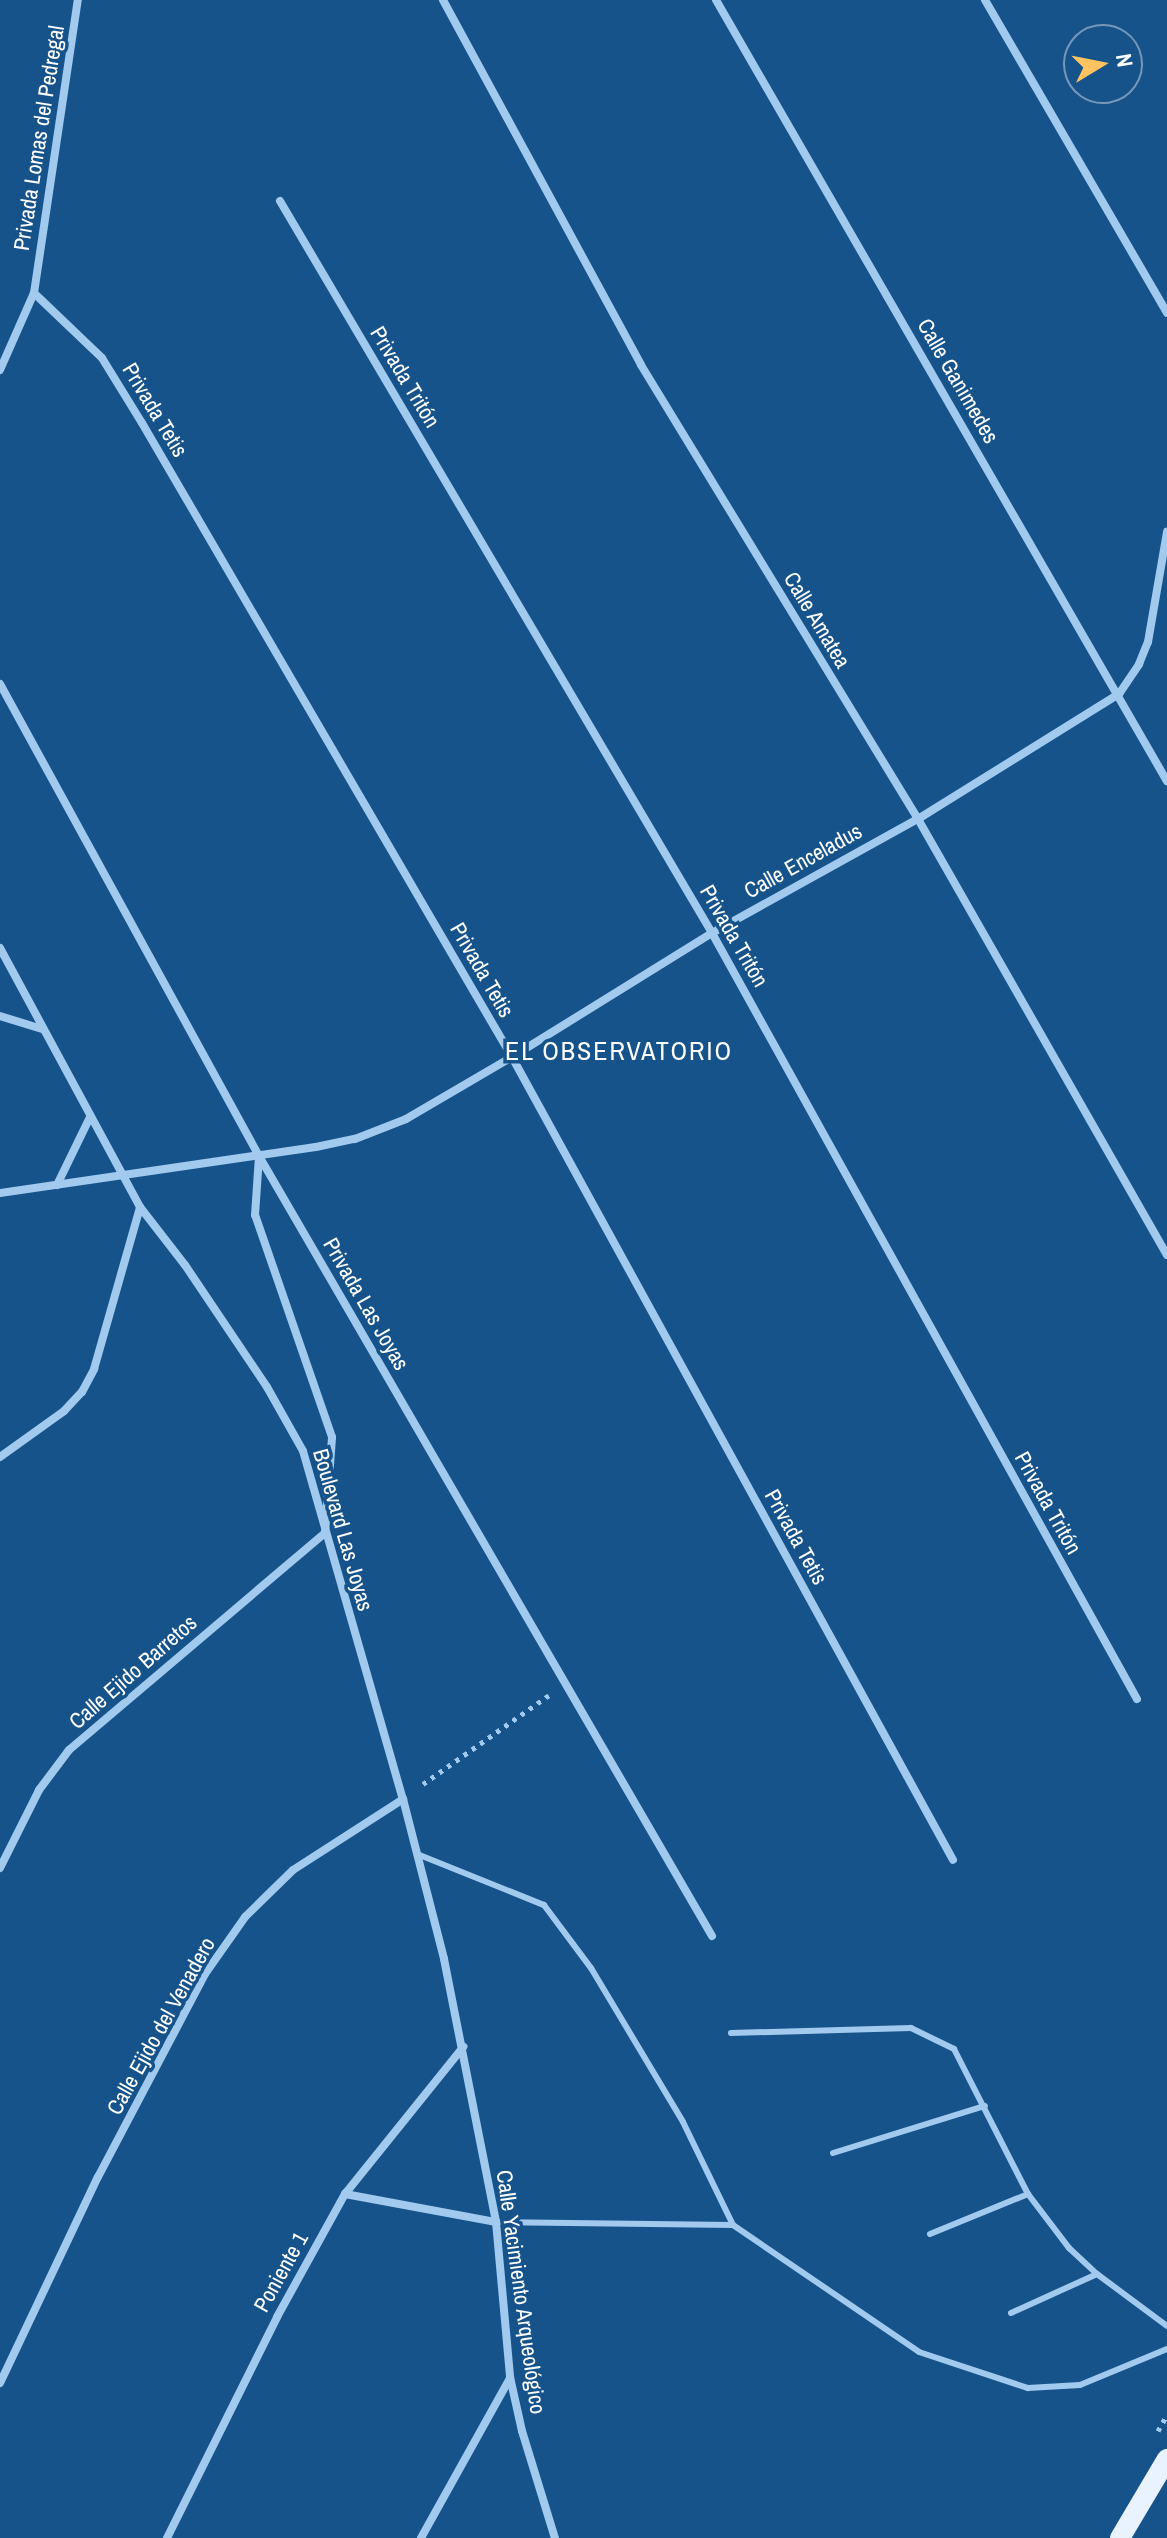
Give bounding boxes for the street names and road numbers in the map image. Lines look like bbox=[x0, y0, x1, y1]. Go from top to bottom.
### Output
street label: Privada Lomas del Pedregal bbox=[8, 24, 70, 252]
street label: Calle Ganimedes bbox=[912, 314, 1004, 448]
street label: Privada Tritón bbox=[364, 321, 446, 433]
street label: Privada Tetis bbox=[117, 358, 193, 462]
street label: Calle Amatea bbox=[778, 567, 856, 673]
street label: Calle Enceladus bbox=[740, 818, 866, 904]
street label: Privada Tritón bbox=[694, 880, 774, 992]
street label: Privada Tetis bbox=[444, 918, 520, 1022]
street label: Privada Las Joyas bbox=[317, 1233, 415, 1375]
street label: Boulevard Las Joyas bbox=[307, 1446, 379, 1614]
street label: Privada Tritón bbox=[1009, 1447, 1087, 1559]
street label: Privada Tetis bbox=[759, 1485, 833, 1589]
street label: Calle Ejido Barretos bbox=[64, 1609, 202, 1735]
street label: Calle Ejido del Venadero bbox=[101, 1933, 221, 2119]
street label: Calle Yacimiento Arqueológico bbox=[491, 2168, 551, 2416]
street label: Poniente 1 bbox=[248, 2227, 314, 2317]

